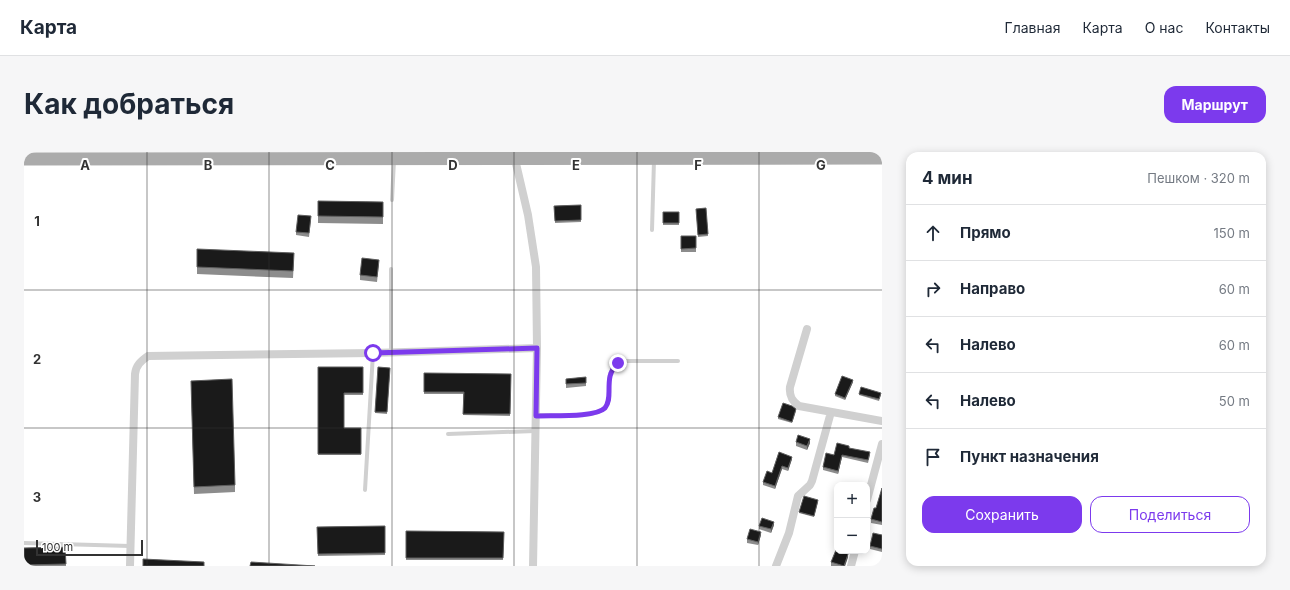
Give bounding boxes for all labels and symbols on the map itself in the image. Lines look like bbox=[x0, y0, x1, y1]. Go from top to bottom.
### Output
text: A bbox=[80, 157, 90, 173]
text: B bbox=[204, 157, 213, 173]
text: C bbox=[325, 157, 335, 173]
text: D bbox=[448, 157, 458, 173]
text: E bbox=[572, 157, 580, 173]
text: F bbox=[694, 157, 702, 173]
text: G bbox=[816, 157, 826, 173]
text: 1 bbox=[34, 213, 40, 229]
route start bbox=[364, 344, 382, 362]
text: 2 bbox=[33, 351, 41, 367]
route end bbox=[609, 354, 627, 372]
text: 3 bbox=[33, 489, 41, 505]
scale bar bbox=[36, 538, 143, 557]

